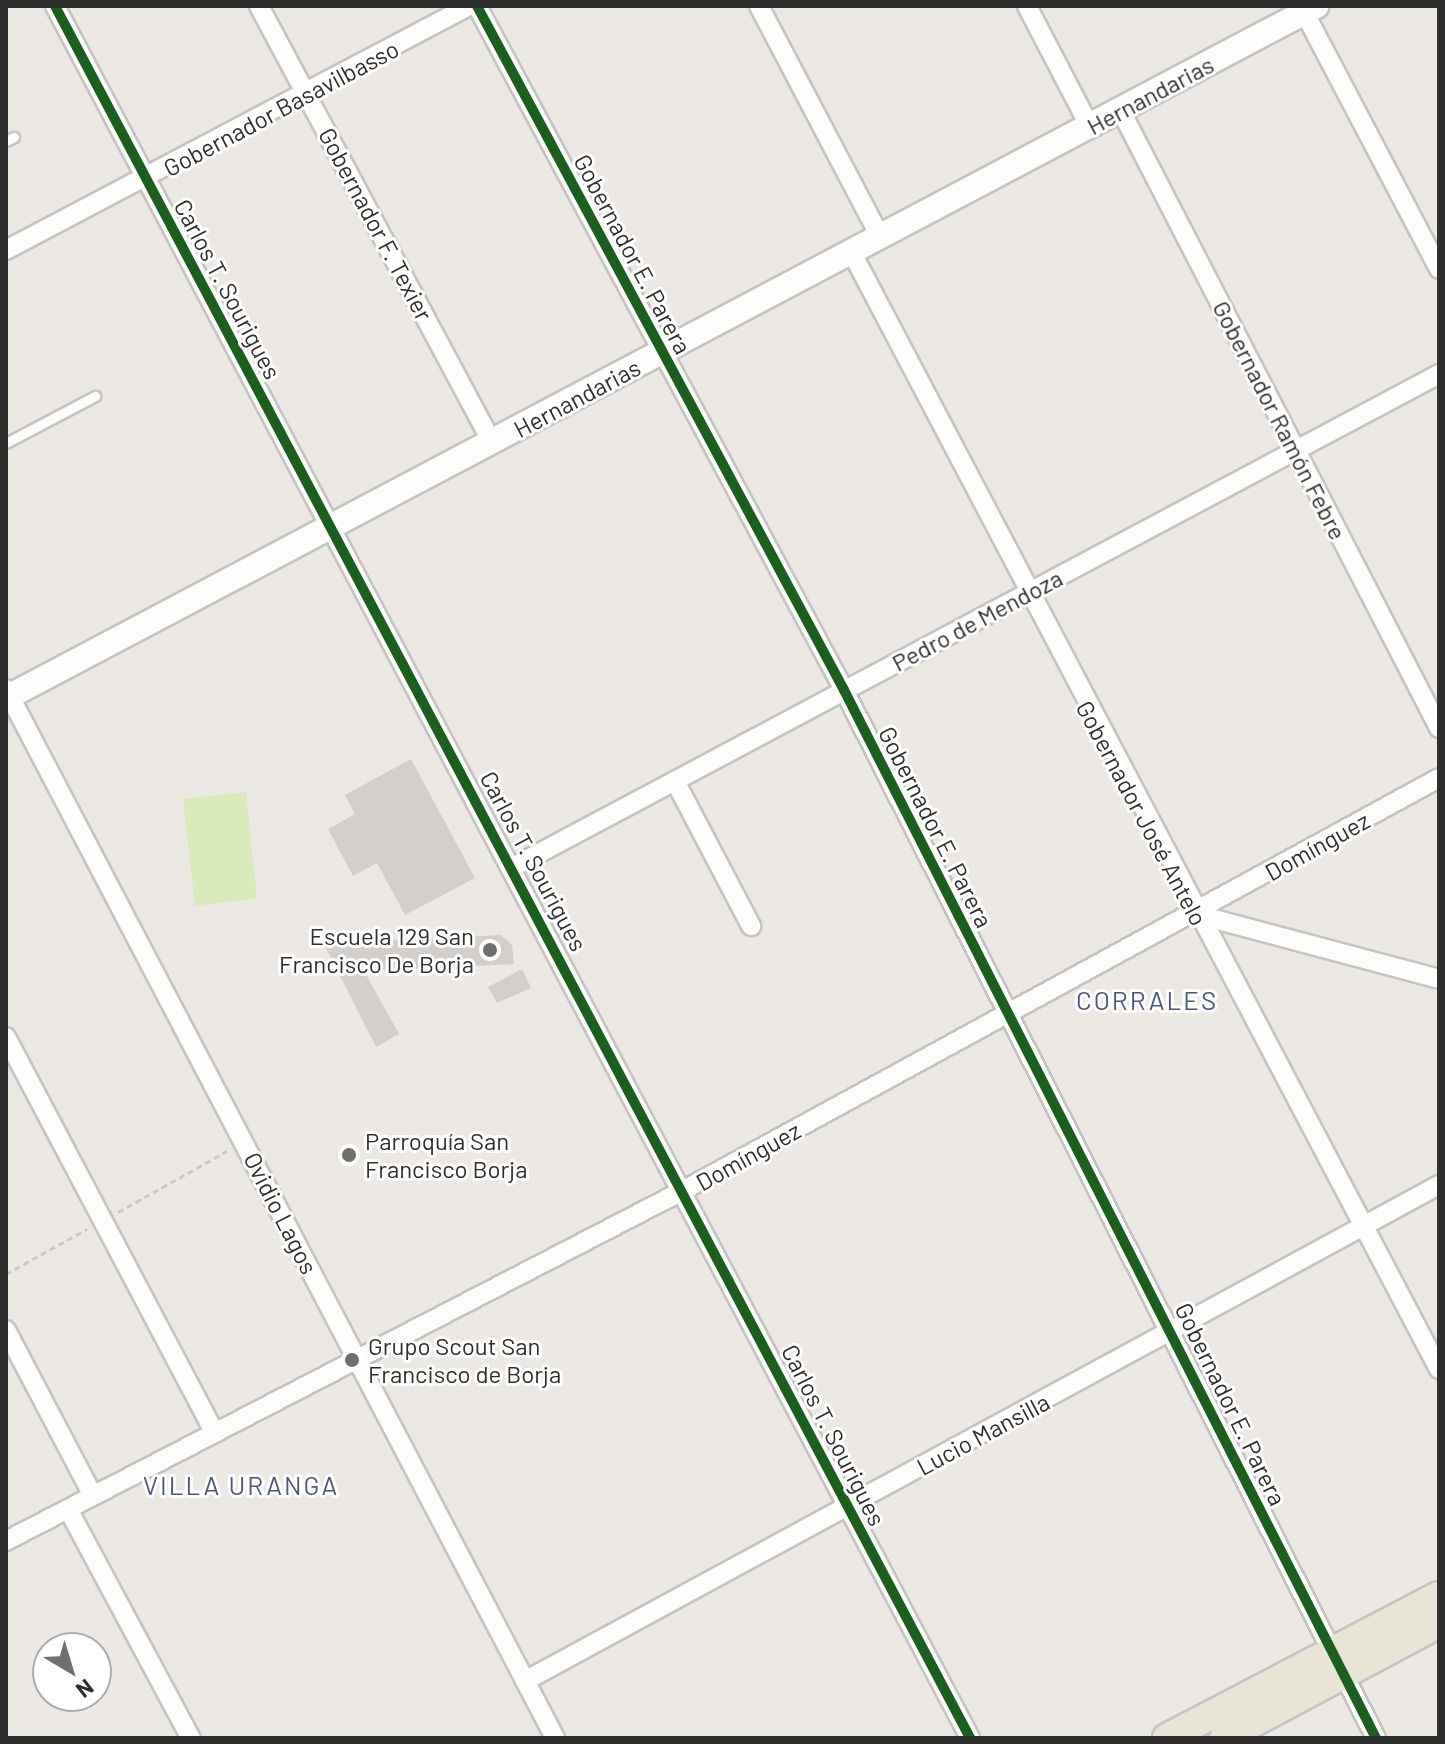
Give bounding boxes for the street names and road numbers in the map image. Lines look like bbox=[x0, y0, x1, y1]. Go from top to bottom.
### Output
street label: Gobernador Basavilbasso bbox=[158, 34, 404, 182]
street label: Hernandarias bbox=[1082, 50, 1218, 140]
street label: Gobernador F. Texier bbox=[313, 123, 439, 325]
street label: Gobernador E. Parera bbox=[568, 149, 698, 359]
street label: Carlos T. Sourigues bbox=[168, 194, 288, 384]
street label: Gobernador Ramón Febre bbox=[1207, 296, 1353, 544]
street label: Hernandarias bbox=[509, 353, 645, 443]
street label: Pedro de Mendoza bbox=[887, 563, 1067, 677]
street label: Gobernador José Antelo bbox=[1070, 696, 1214, 930]
street label: Gobernador E. Parera bbox=[873, 722, 999, 932]
street label: Carlos T. Sourigues bbox=[474, 766, 594, 956]
street label: Domínguez bbox=[1260, 806, 1374, 886]
street label: Domínguez bbox=[691, 1116, 805, 1196]
street label: Ovidio Lagos bbox=[238, 1147, 324, 1279]
street label: Gobernador E. Parera bbox=[1169, 1298, 1293, 1510]
street label: Carlos T. Sourigues bbox=[776, 1340, 892, 1530]
street label: Lucio Mansilla bbox=[912, 1387, 1054, 1481]

